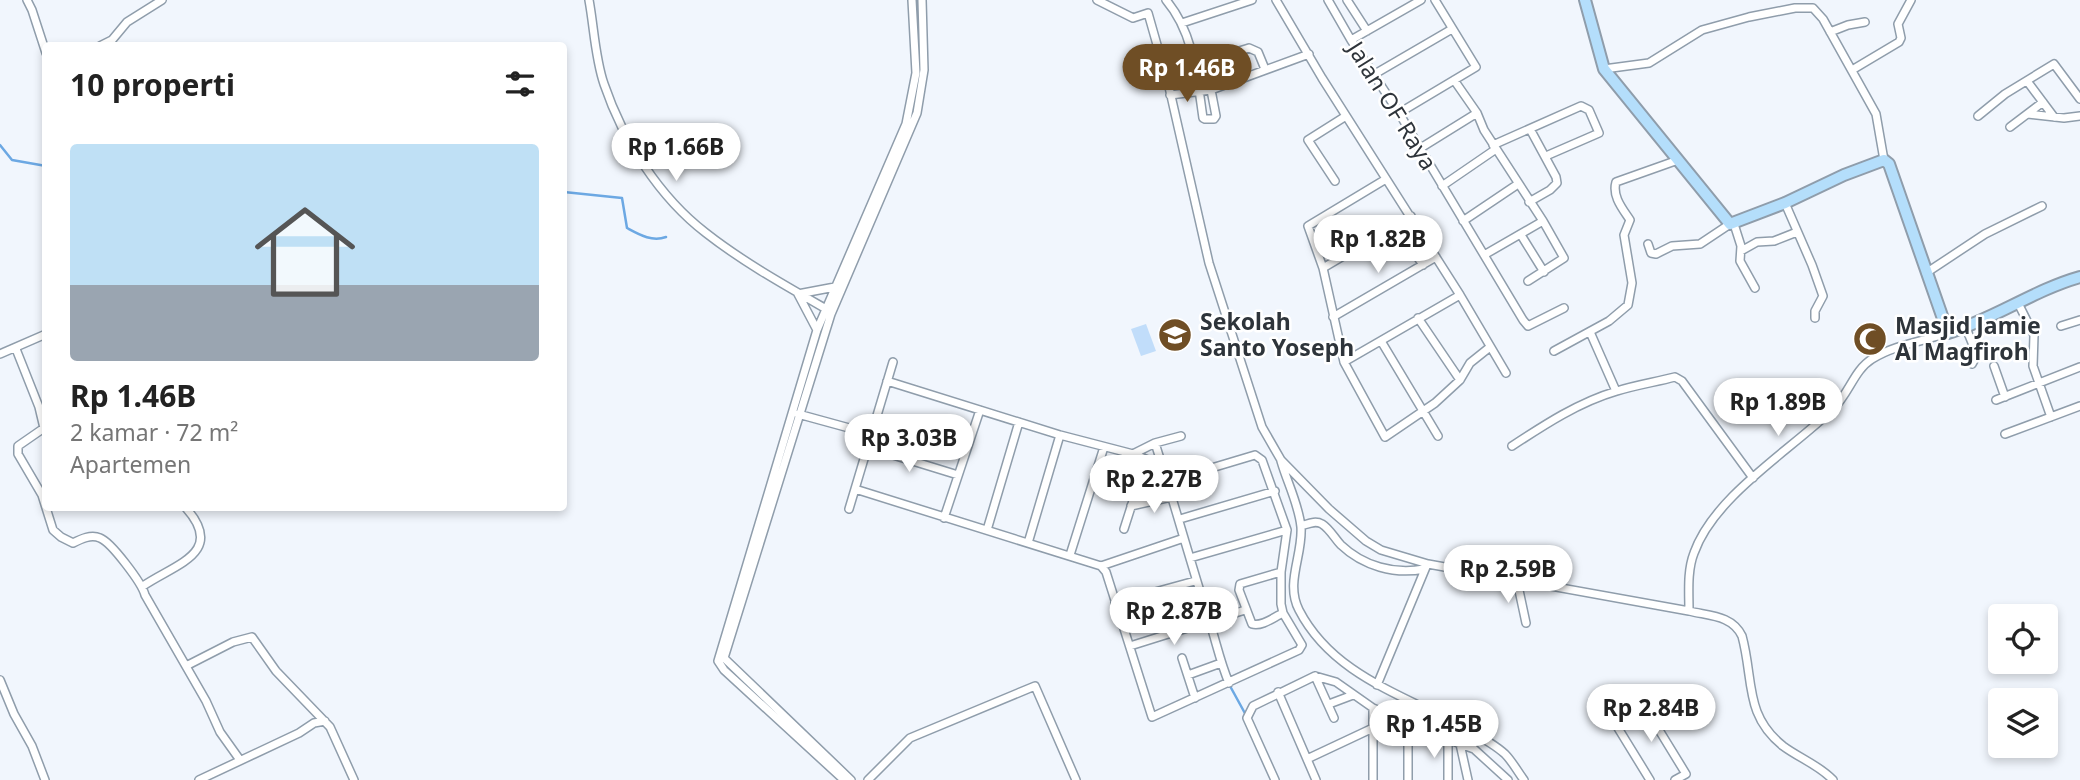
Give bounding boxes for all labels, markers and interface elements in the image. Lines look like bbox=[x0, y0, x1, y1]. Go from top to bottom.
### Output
street label: Jalan OF Raya bbox=[1340, 33, 1445, 176]
pin: Rp 1.46B bbox=[1115, 44, 1259, 104]
text: Rp 1.46B bbox=[1139, 51, 1235, 83]
text: 10 properti bbox=[70, 64, 235, 105]
icon: filters bbox=[501, 65, 539, 103]
pin: Rp 1.66B bbox=[604, 124, 748, 183]
text: Rp 1.66B bbox=[628, 130, 724, 162]
icon: home bbox=[242, 189, 368, 315]
pin: Rp 1.82B bbox=[1306, 216, 1450, 275]
text: Rp 1.82B bbox=[1330, 222, 1426, 254]
place label: Sekolah Santo Yoseph bbox=[1200, 305, 1354, 363]
place label: Masjid Jamie Al Magfiroh bbox=[1895, 309, 2041, 367]
school or university icon: Sekolah Santo Yoseph bbox=[1156, 316, 1194, 354]
mosque icon: Masjid Jamie Al Magfiroh bbox=[1851, 320, 1889, 358]
text: Rp 1.46B bbox=[70, 375, 196, 416]
pin: Rp 1.89B bbox=[1706, 378, 1850, 438]
text: Rp 1.89B bbox=[1730, 385, 1826, 417]
pin: Rp 3.03B bbox=[837, 414, 981, 474]
text: 2 kamar · 72 m² bbox=[70, 416, 238, 448]
text: Rp 3.03B bbox=[861, 421, 957, 453]
text: Apartemen bbox=[70, 448, 191, 480]
pin: Rp 2.27B bbox=[1082, 456, 1226, 515]
text: Rp 2.27B bbox=[1106, 462, 1202, 494]
pin: Rp 2.59B bbox=[1436, 546, 1580, 605]
text: Rp 2.59B bbox=[1460, 552, 1556, 584]
pin: Rp 2.87B bbox=[1102, 588, 1246, 647]
text: Rp 2.87B bbox=[1126, 594, 1222, 626]
map controls bbox=[1988, 604, 2058, 758]
button: locate bbox=[1988, 604, 2058, 674]
pin: Rp 2.84B bbox=[1579, 684, 1723, 744]
button: layers bbox=[1988, 688, 2058, 758]
text: Rp 2.84B bbox=[1603, 691, 1699, 723]
pin: Rp 1.45B bbox=[1362, 700, 1506, 760]
text: Rp 1.45B bbox=[1386, 707, 1482, 739]

